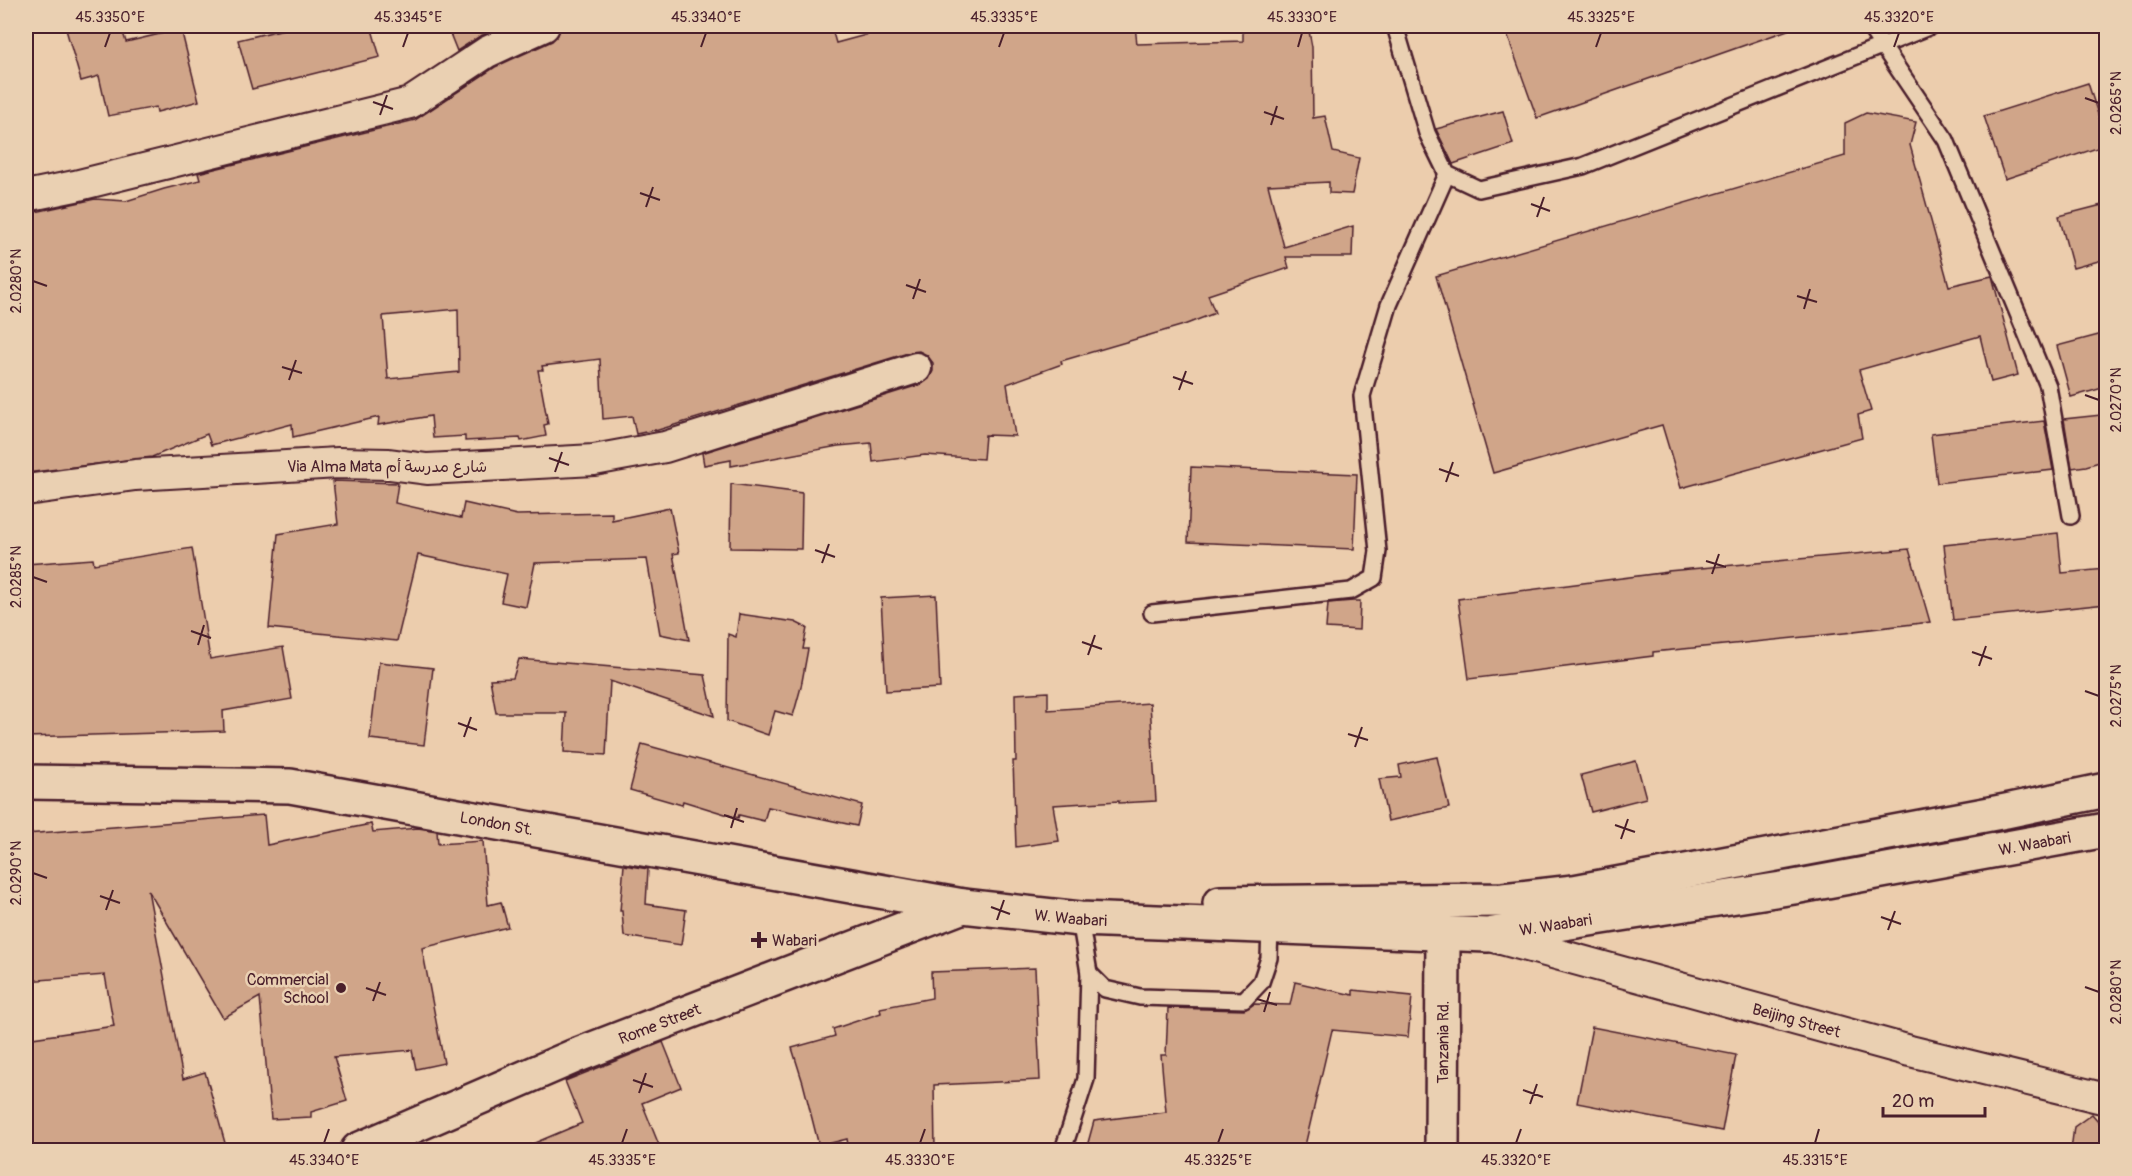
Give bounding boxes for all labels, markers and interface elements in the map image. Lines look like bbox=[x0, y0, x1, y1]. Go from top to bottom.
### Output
text: 45.3350°E bbox=[75, 8, 145, 27]
text: 45.3345°E bbox=[374, 8, 442, 27]
text: 45.3340°E bbox=[671, 8, 741, 27]
text: 45.3335°E bbox=[970, 8, 1038, 27]
text: 45.3330°E bbox=[1267, 8, 1337, 27]
text: 45.3325°E bbox=[1567, 8, 1635, 27]
text: 45.3320°E bbox=[1864, 8, 1934, 27]
text: 2.0265°N bbox=[2107, 71, 2126, 135]
text: 2.0280°N bbox=[7, 249, 26, 313]
text: 2.0270°N bbox=[2107, 367, 2126, 433]
street label: Via Alma Mata شارع مدرسة أم bbox=[287, 457, 487, 479]
text: 2.0285°N bbox=[7, 546, 26, 608]
text: 2.0275°N bbox=[2107, 664, 2126, 728]
street label: London St. bbox=[458, 807, 535, 840]
street label: W. Waabari bbox=[1997, 828, 2073, 860]
text: 2.0290°N bbox=[7, 841, 26, 905]
street label: W. Waabari bbox=[1033, 905, 1108, 931]
street label: W. Waabari bbox=[1518, 910, 1593, 941]
marker: Wabari bbox=[750, 931, 768, 949]
place label: Wabari bbox=[772, 931, 817, 951]
text: 2.0280°N bbox=[2107, 960, 2126, 1024]
place label: Commercial School bbox=[247, 970, 329, 1008]
marker: Commercial School bbox=[334, 981, 348, 995]
street label: Rome Street bbox=[616, 999, 704, 1049]
street label: Beijing Street bbox=[1750, 999, 1843, 1043]
street label: Tanzania Rd. bbox=[1433, 1001, 1454, 1083]
scale bar bbox=[1883, 1080, 1985, 1118]
text: 20 m bbox=[1892, 1090, 1934, 1113]
text: 45.3340°E bbox=[289, 1151, 359, 1170]
text: 45.3335°E bbox=[588, 1151, 656, 1170]
text: 45.3330°E bbox=[885, 1151, 955, 1170]
text: 45.3325°E bbox=[1184, 1151, 1252, 1170]
text: 45.3320°E bbox=[1481, 1151, 1551, 1170]
text: 45.3315°E bbox=[1782, 1151, 1848, 1170]

